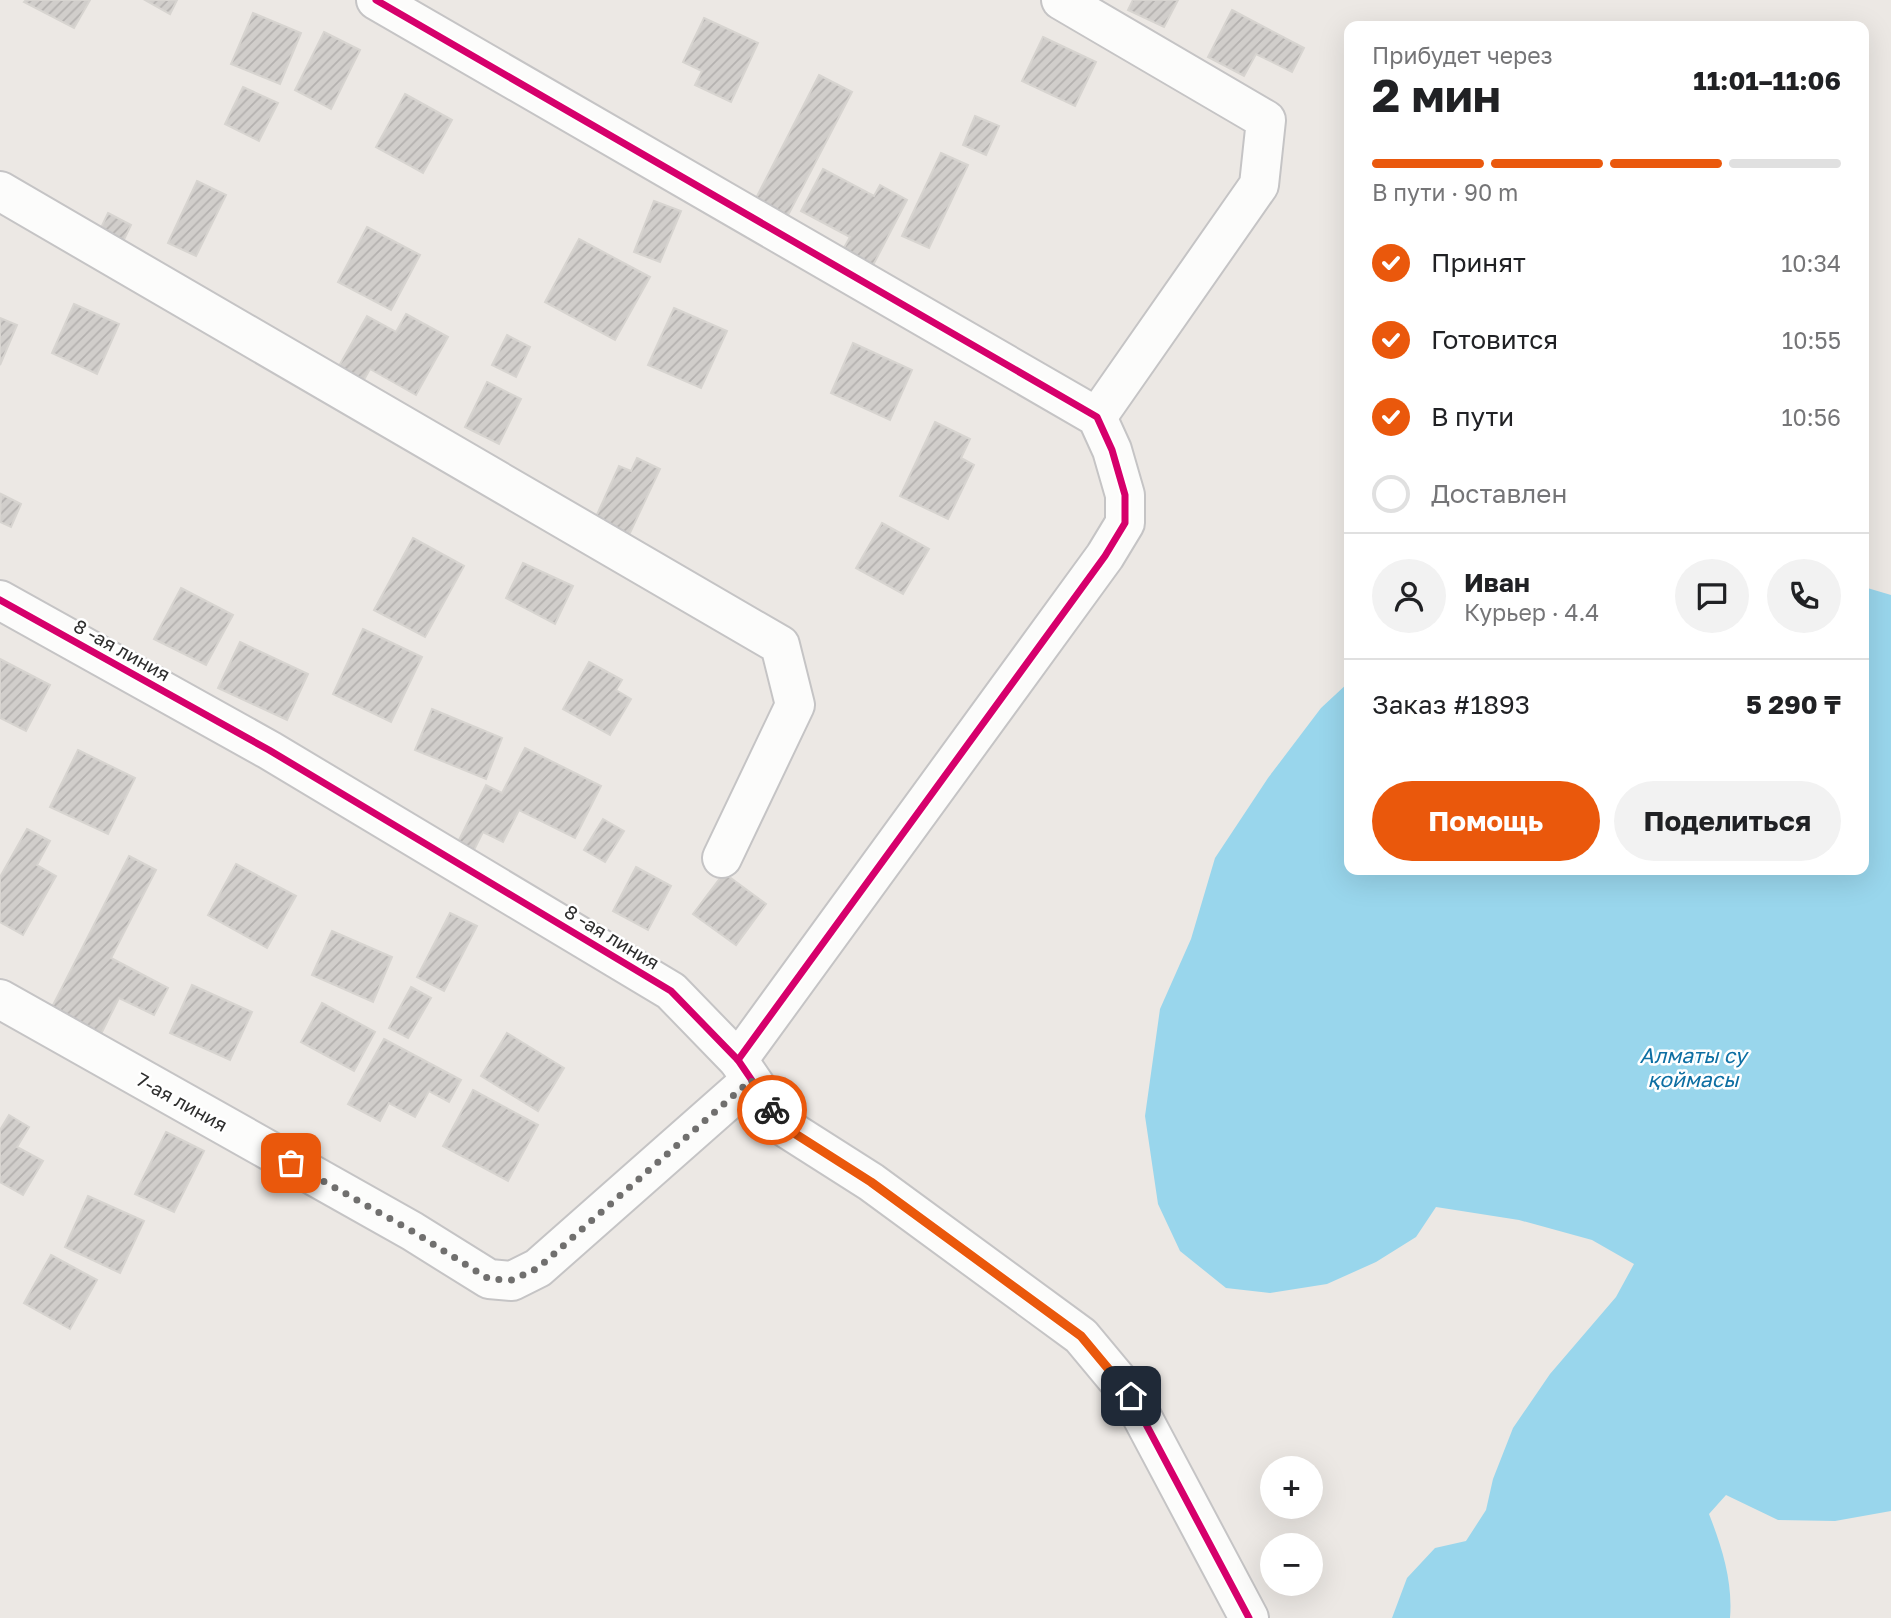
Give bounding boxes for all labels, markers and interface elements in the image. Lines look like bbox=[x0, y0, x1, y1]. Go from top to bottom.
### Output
text: Прибудет через bbox=[1372, 41, 1553, 69]
text: 11:01–11:06 bbox=[1693, 65, 1841, 96]
text: 2 мин bbox=[1372, 67, 1501, 122]
text: В пути · 90 m bbox=[1372, 178, 1518, 206]
icon: check bbox=[1372, 244, 1410, 282]
text: Принят bbox=[1431, 247, 1526, 278]
text: 10:34 bbox=[1781, 249, 1841, 277]
icon: check bbox=[1372, 321, 1410, 359]
text: Готовится bbox=[1431, 324, 1558, 355]
text: 10:55 bbox=[1782, 326, 1841, 354]
icon: check bbox=[1372, 398, 1410, 436]
text: В пути bbox=[1431, 401, 1514, 432]
text: 10:56 bbox=[1781, 403, 1841, 431]
text: Доставлен bbox=[1431, 478, 1567, 509]
button: person bbox=[1372, 559, 1446, 633]
button: chat bbox=[1675, 559, 1749, 633]
button: phone bbox=[1767, 559, 1841, 633]
text: Иван bbox=[1464, 567, 1530, 598]
text: Курьер · 4.4 bbox=[1464, 598, 1599, 626]
street label: 8 -ая линия bbox=[70, 614, 174, 685]
text: Заказ #1893 bbox=[1372, 689, 1530, 720]
text: 5 290 ₸ bbox=[1746, 689, 1841, 720]
button: Помощь bbox=[1372, 781, 1600, 861]
button: Поделиться bbox=[1614, 781, 1841, 861]
street label: 8 -ая линия bbox=[561, 899, 664, 974]
water label: Алматы су қоймасы bbox=[1639, 1042, 1750, 1092]
street label: 7-ая линия bbox=[133, 1067, 232, 1136]
courier bbox=[737, 1075, 807, 1145]
icon: bike bbox=[753, 1091, 791, 1129]
pin bbox=[261, 1133, 321, 1193]
icon: bag bbox=[272, 1144, 310, 1182]
pin bbox=[1101, 1366, 1161, 1426]
icon: home bbox=[1112, 1377, 1150, 1415]
map controls bbox=[1260, 1456, 1323, 1596]
button: + bbox=[1260, 1456, 1323, 1519]
button: − bbox=[1260, 1533, 1323, 1596]

